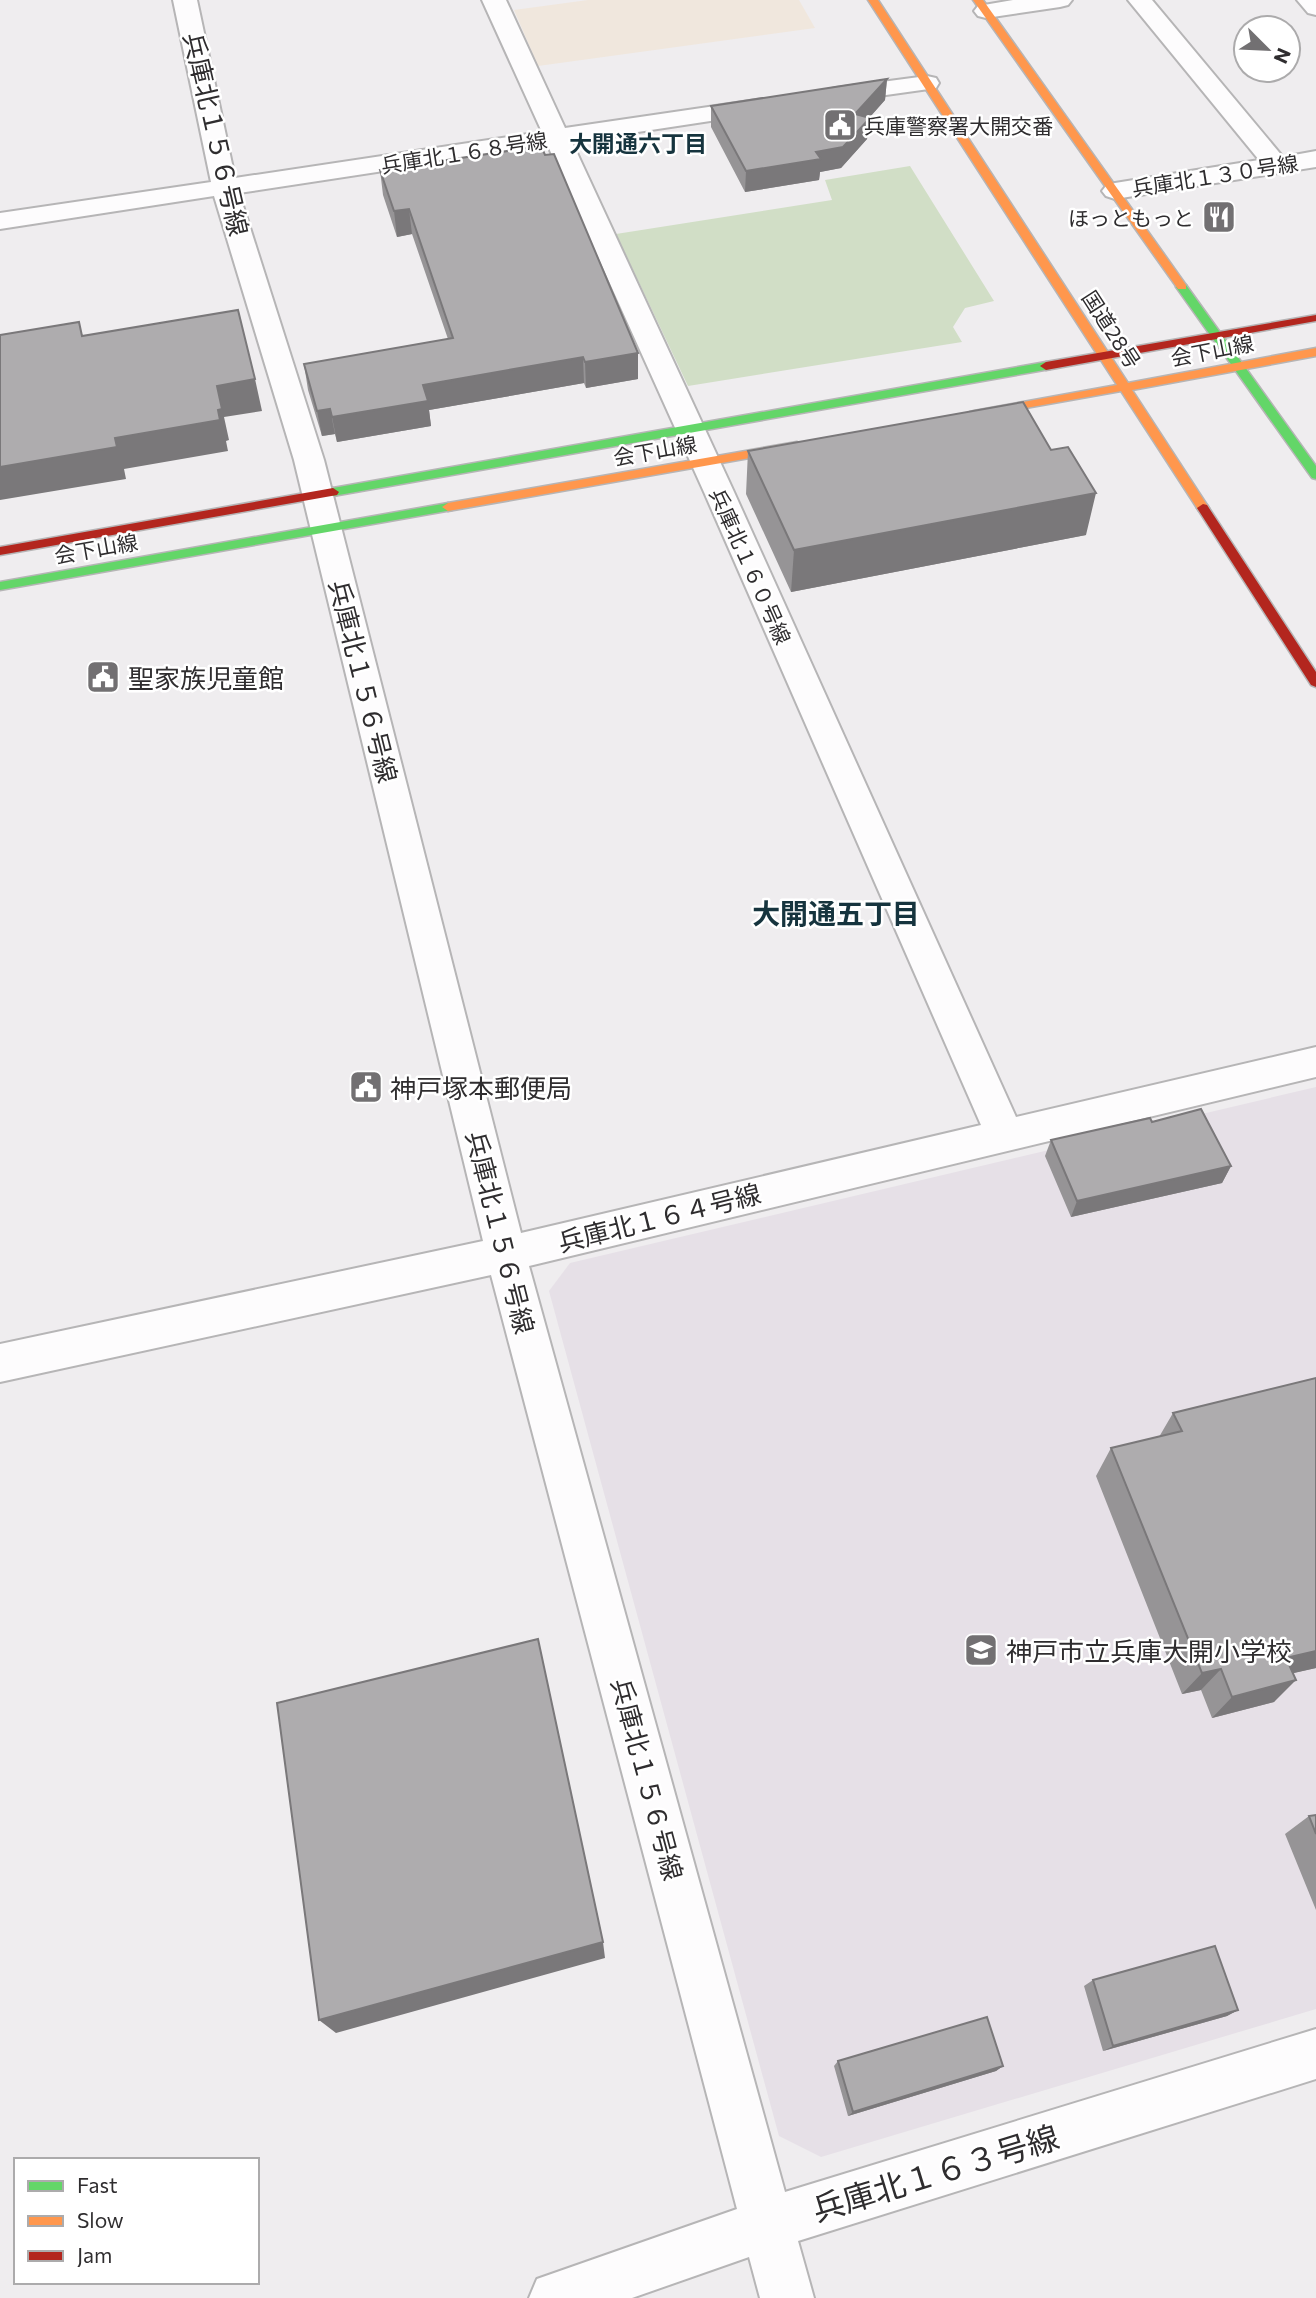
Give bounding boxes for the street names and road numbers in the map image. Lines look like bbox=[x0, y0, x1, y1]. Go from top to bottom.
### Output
street label: 兵庫北１５６号線 bbox=[179, 29, 255, 239]
street label: 兵庫北１６８号線 bbox=[379, 127, 549, 177]
street label: 兵庫北１３０号線 bbox=[1130, 150, 1300, 200]
street label: 国道28号 bbox=[1078, 286, 1146, 372]
street label: 会下山線 bbox=[1168, 330, 1256, 370]
street label: 会下山線 bbox=[611, 430, 699, 470]
street label: 兵庫北１６０号線 bbox=[705, 484, 797, 648]
street label: 会下山線 bbox=[52, 528, 140, 568]
street label: 兵庫北１５６号線 bbox=[324, 576, 404, 786]
street label: 兵庫北１５６号線 bbox=[461, 1127, 541, 1337]
street label: 兵庫北１６４号線 bbox=[554, 1177, 764, 1257]
street label: 兵庫北１５６号線 bbox=[606, 1675, 690, 1883]
street label: 兵庫北１６３号線 bbox=[807, 2115, 1063, 2229]

